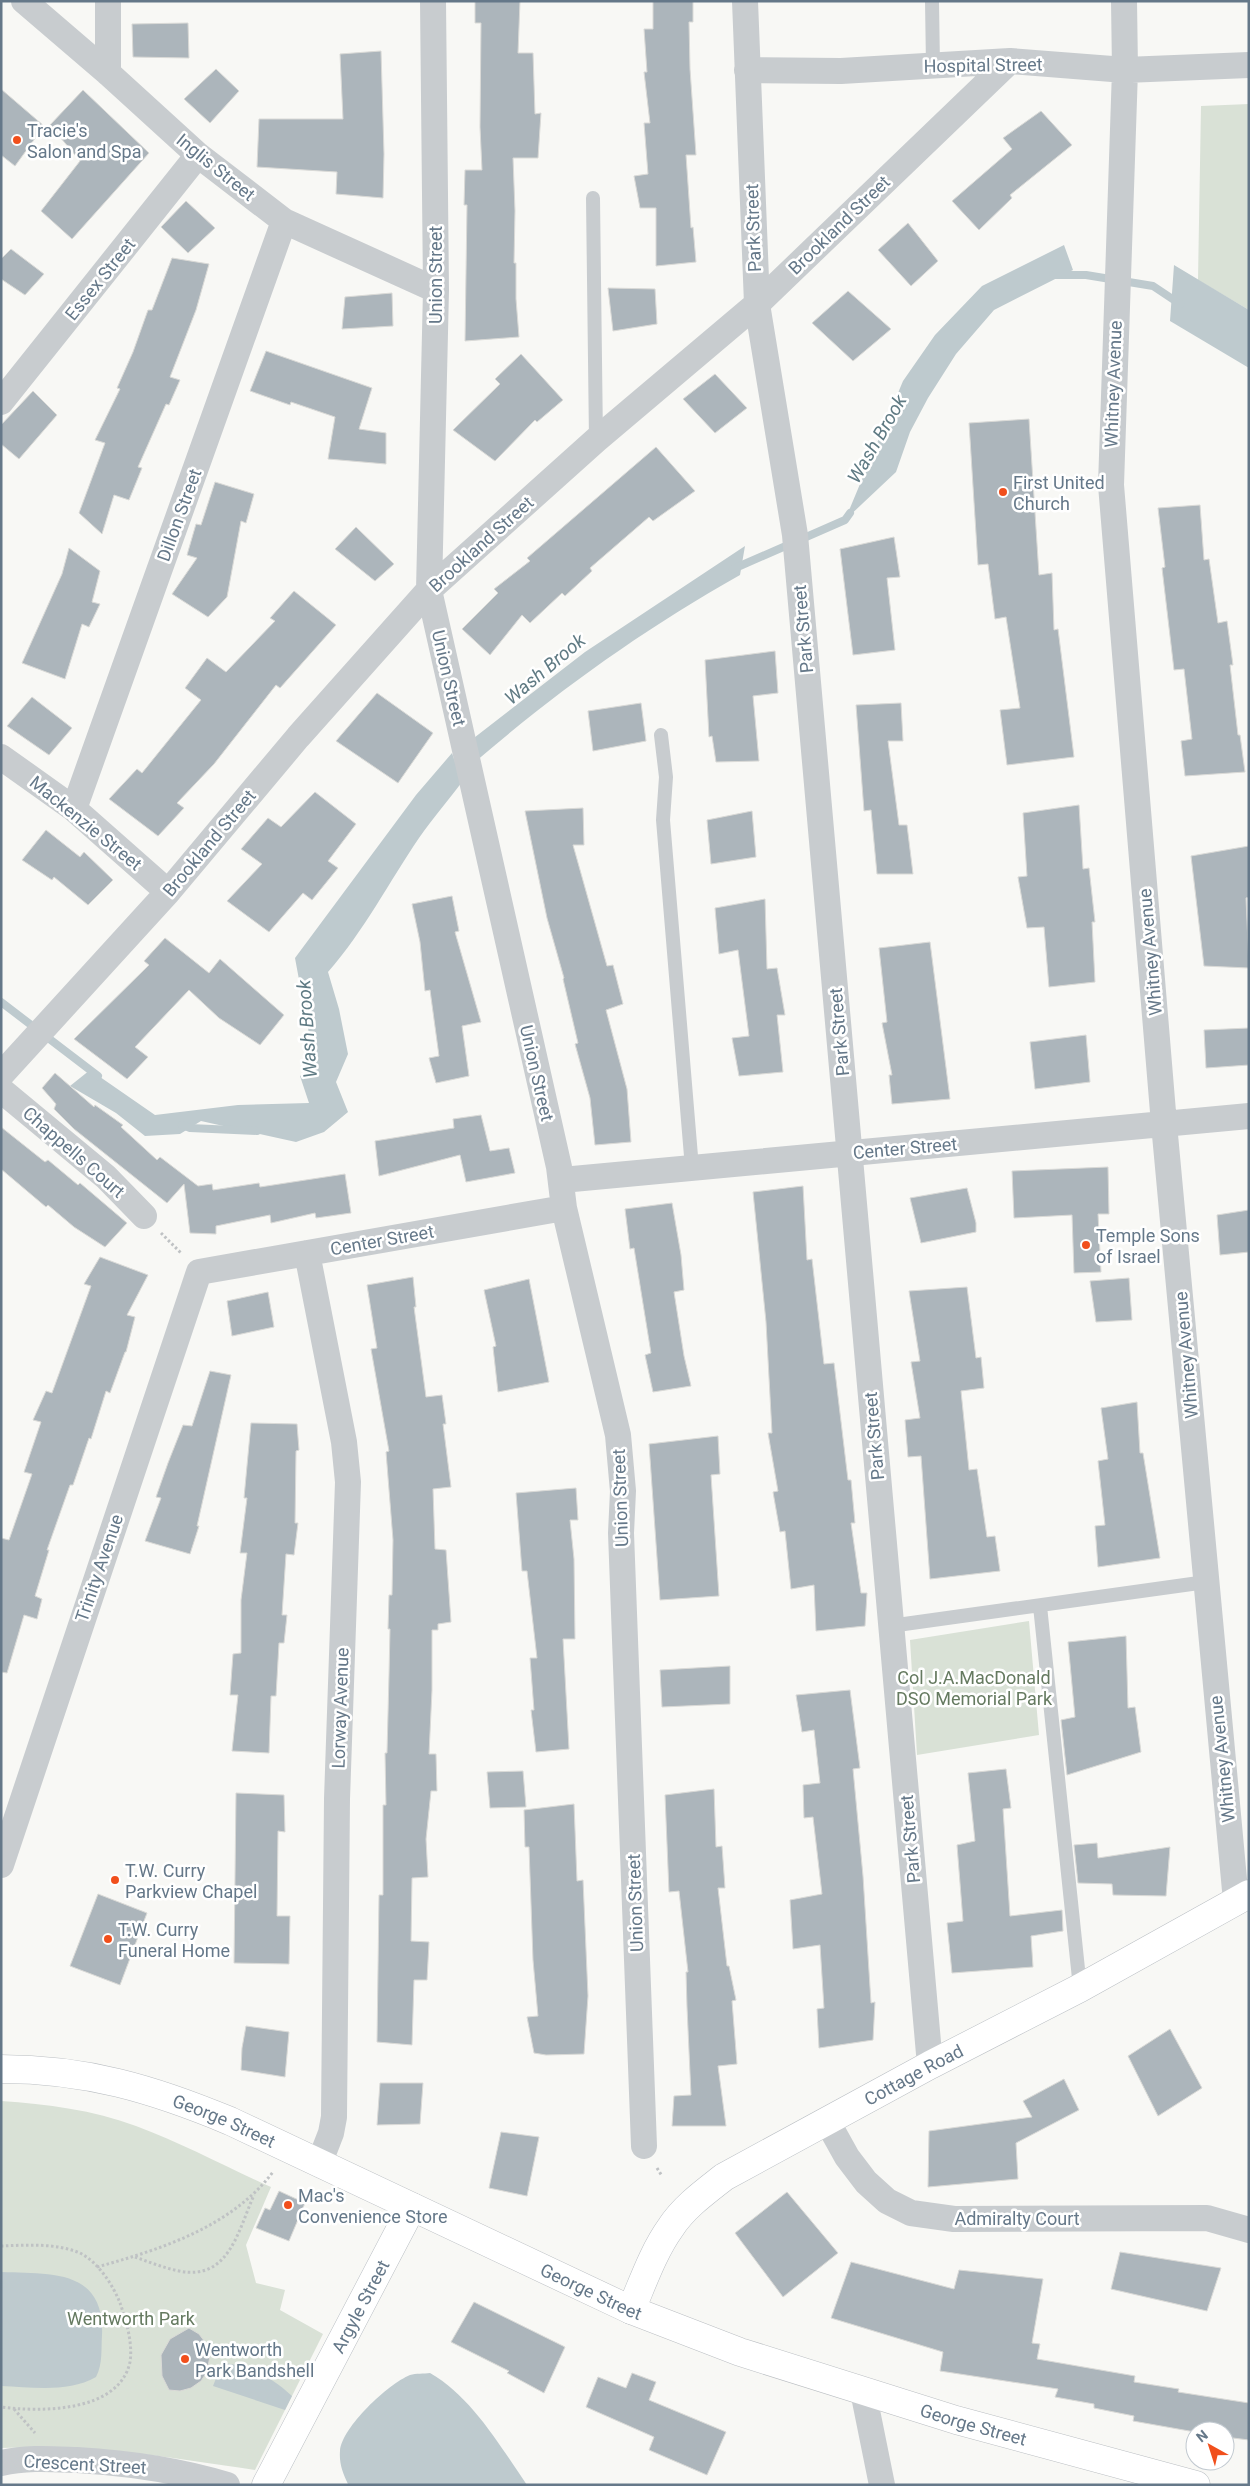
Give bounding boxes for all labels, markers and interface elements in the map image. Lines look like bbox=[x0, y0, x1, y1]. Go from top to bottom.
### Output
street label: Hospital Street bbox=[923, 53, 1043, 77]
place label: Tracie's Salon and Spa bbox=[27, 120, 141, 162]
street label: Inglis Street bbox=[172, 129, 260, 205]
marker: Tracie's Salon and Spa bbox=[11, 134, 23, 146]
street label: Brookland Street bbox=[784, 171, 894, 279]
street label: Park Street bbox=[741, 183, 765, 272]
street label: Union Street bbox=[425, 226, 446, 324]
street label: Essex Street bbox=[61, 234, 139, 324]
street label: Whitney Avenue bbox=[1100, 320, 1126, 448]
water label: Wash Brook bbox=[842, 390, 912, 487]
street label: Dillon Street bbox=[153, 466, 206, 564]
place label: First United Church bbox=[1013, 472, 1105, 514]
marker: First United Church bbox=[997, 486, 1009, 498]
street label: Brookland Street bbox=[425, 492, 538, 596]
street label: Park Street bbox=[789, 584, 817, 674]
street label: Union Street bbox=[428, 628, 470, 728]
water label: Wash Brook bbox=[500, 628, 591, 709]
street label: Mackenzie Street bbox=[26, 771, 146, 875]
street label: Brookland Street bbox=[158, 785, 260, 901]
street label: Whitney Avenue bbox=[1134, 888, 1166, 1016]
water label: Wash Brook bbox=[292, 979, 322, 1079]
street label: Park Street bbox=[825, 987, 853, 1077]
street label: Union Street bbox=[516, 1023, 558, 1123]
street label: Chappells Court bbox=[19, 1102, 129, 1202]
street label: Center Street bbox=[852, 1133, 958, 1163]
street label: Center Street bbox=[329, 1221, 435, 1259]
place label: Temple Sons of Israel bbox=[1096, 1225, 1200, 1267]
marker: Temple Sons of Israel bbox=[1080, 1239, 1092, 1251]
street label: Whitney Avenue bbox=[1170, 1291, 1202, 1419]
street label: Park Street bbox=[860, 1391, 888, 1481]
street label: Union Street bbox=[608, 1448, 632, 1547]
street label: Trinity Avenue bbox=[71, 1511, 127, 1625]
street label: Lorway Avenue bbox=[327, 1647, 353, 1769]
park label: Col J.A.MacDonald DSO Memorial Park bbox=[896, 1667, 1053, 1709]
street label: Whitney Avenue bbox=[1205, 1695, 1239, 1823]
street label: Park Street bbox=[896, 1794, 924, 1884]
street label: Union Street bbox=[623, 1853, 647, 1952]
place label: T.W. Curry Parkview Chapel bbox=[125, 1860, 257, 1902]
marker: T.W. Curry Parkview Chapel bbox=[109, 1874, 121, 1886]
place label: T.W. Curry Funeral Home bbox=[118, 1919, 230, 1961]
marker: T.W. Curry Funeral Home bbox=[102, 1933, 114, 1945]
street label: Cottage Road bbox=[860, 2039, 966, 2109]
street label: George Street bbox=[170, 2089, 279, 2152]
place label: Mac's Convenience Store bbox=[298, 2185, 447, 2227]
marker: Mac's Convenience Store bbox=[282, 2199, 294, 2211]
street label: Admiralty Court bbox=[954, 2208, 1080, 2229]
street label: Argyle Street bbox=[327, 2256, 393, 2356]
street label: George Street bbox=[537, 2258, 645, 2324]
park label: Wentworth Park bbox=[67, 2308, 196, 2329]
place label: Wentworth Park Bandshell bbox=[195, 2339, 314, 2381]
marker: Wentworth Park Bandshell bbox=[179, 2353, 191, 2365]
street label: George Street bbox=[918, 2399, 1029, 2449]
north arrow bbox=[1185, 2421, 1235, 2471]
text: N bbox=[1193, 2427, 1211, 2445]
street label: Crescent Street bbox=[23, 2450, 147, 2478]

